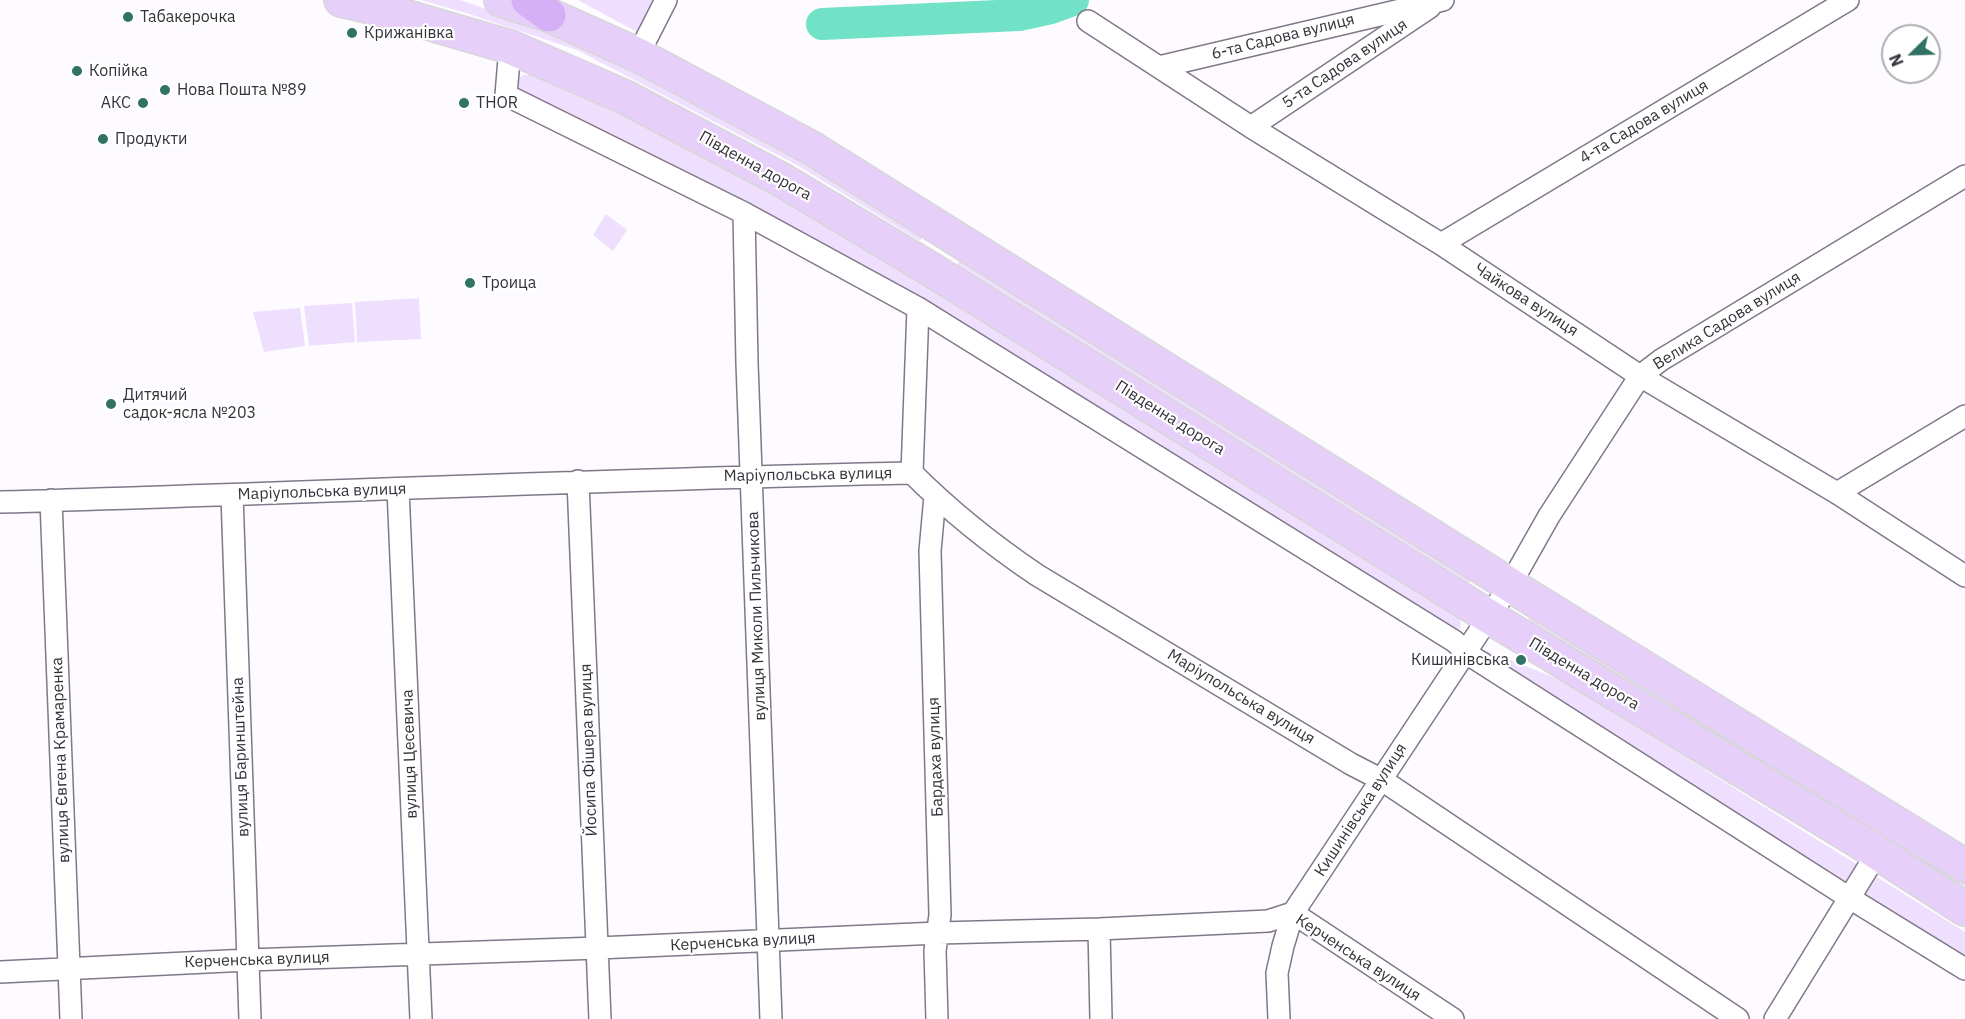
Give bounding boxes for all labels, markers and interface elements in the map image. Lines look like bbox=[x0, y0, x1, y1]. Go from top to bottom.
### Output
place label: Табакерочка bbox=[140, 7, 236, 27]
marker: Табакерочка bbox=[121, 10, 135, 24]
street label: 6-та Садова вулиця bbox=[1209, 10, 1357, 64]
street label: 5-та Садова вулиця bbox=[1279, 15, 1411, 113]
place label: Крижанівка bbox=[364, 23, 454, 43]
north arrow bbox=[1881, 24, 1941, 84]
marker: Крижанівка bbox=[345, 26, 359, 40]
text: N bbox=[1885, 51, 1908, 69]
place label: Копійка bbox=[89, 61, 148, 81]
marker: Копійка bbox=[70, 64, 84, 78]
street label: 4-та Садова вулиця bbox=[1576, 76, 1712, 168]
place label: Нова Пошта №89 bbox=[177, 80, 307, 100]
marker: Нова Пошта №89 bbox=[158, 83, 172, 97]
place label: АКС bbox=[101, 93, 131, 113]
place label: THOR bbox=[476, 93, 518, 113]
marker: АКС bbox=[136, 96, 150, 110]
marker: THOR bbox=[457, 96, 471, 110]
street label: Південна дорога bbox=[695, 127, 815, 205]
place label: Продукти bbox=[115, 129, 188, 149]
marker: Продукти bbox=[96, 132, 110, 146]
street label: Чайкова вулиця bbox=[1470, 259, 1582, 341]
street label: Велика Садова вулиця bbox=[1650, 268, 1804, 374]
place label: Троица bbox=[482, 273, 536, 293]
marker: Троица bbox=[463, 276, 477, 290]
street label: Південна дорога bbox=[1112, 377, 1228, 459]
place label: Дитячий садок-ясла №203 bbox=[123, 385, 256, 423]
marker: Дитячий садок-ясла №203 bbox=[104, 397, 118, 411]
street label: Маріупольська вулиця bbox=[724, 464, 892, 486]
street label: Маріупольська вулиця bbox=[237, 479, 407, 505]
street label: вулиця Миколи Пильчикова bbox=[744, 511, 770, 721]
street label: Південна дорога bbox=[1525, 633, 1643, 715]
street label: Маріупольська вулиця bbox=[1164, 645, 1318, 749]
place label: Кишинівська bbox=[1411, 650, 1509, 670]
marker: Кишинівська bbox=[1514, 653, 1528, 667]
street label: вулиця Євгена Крамаренка bbox=[48, 657, 74, 863]
street label: Йосипа Фішера вулиця bbox=[576, 663, 602, 837]
street label: вулиця Баринштейна bbox=[229, 677, 253, 837]
street label: вулиця Цесевича bbox=[398, 689, 422, 819]
street label: Бардаха вулиця bbox=[924, 697, 948, 817]
street label: Кишинівська вулиця bbox=[1311, 740, 1411, 880]
street label: Керченська вулиця bbox=[1292, 910, 1424, 1006]
street label: Керченська вулиця bbox=[670, 929, 816, 955]
street label: Керченська вулиця bbox=[184, 948, 330, 972]

